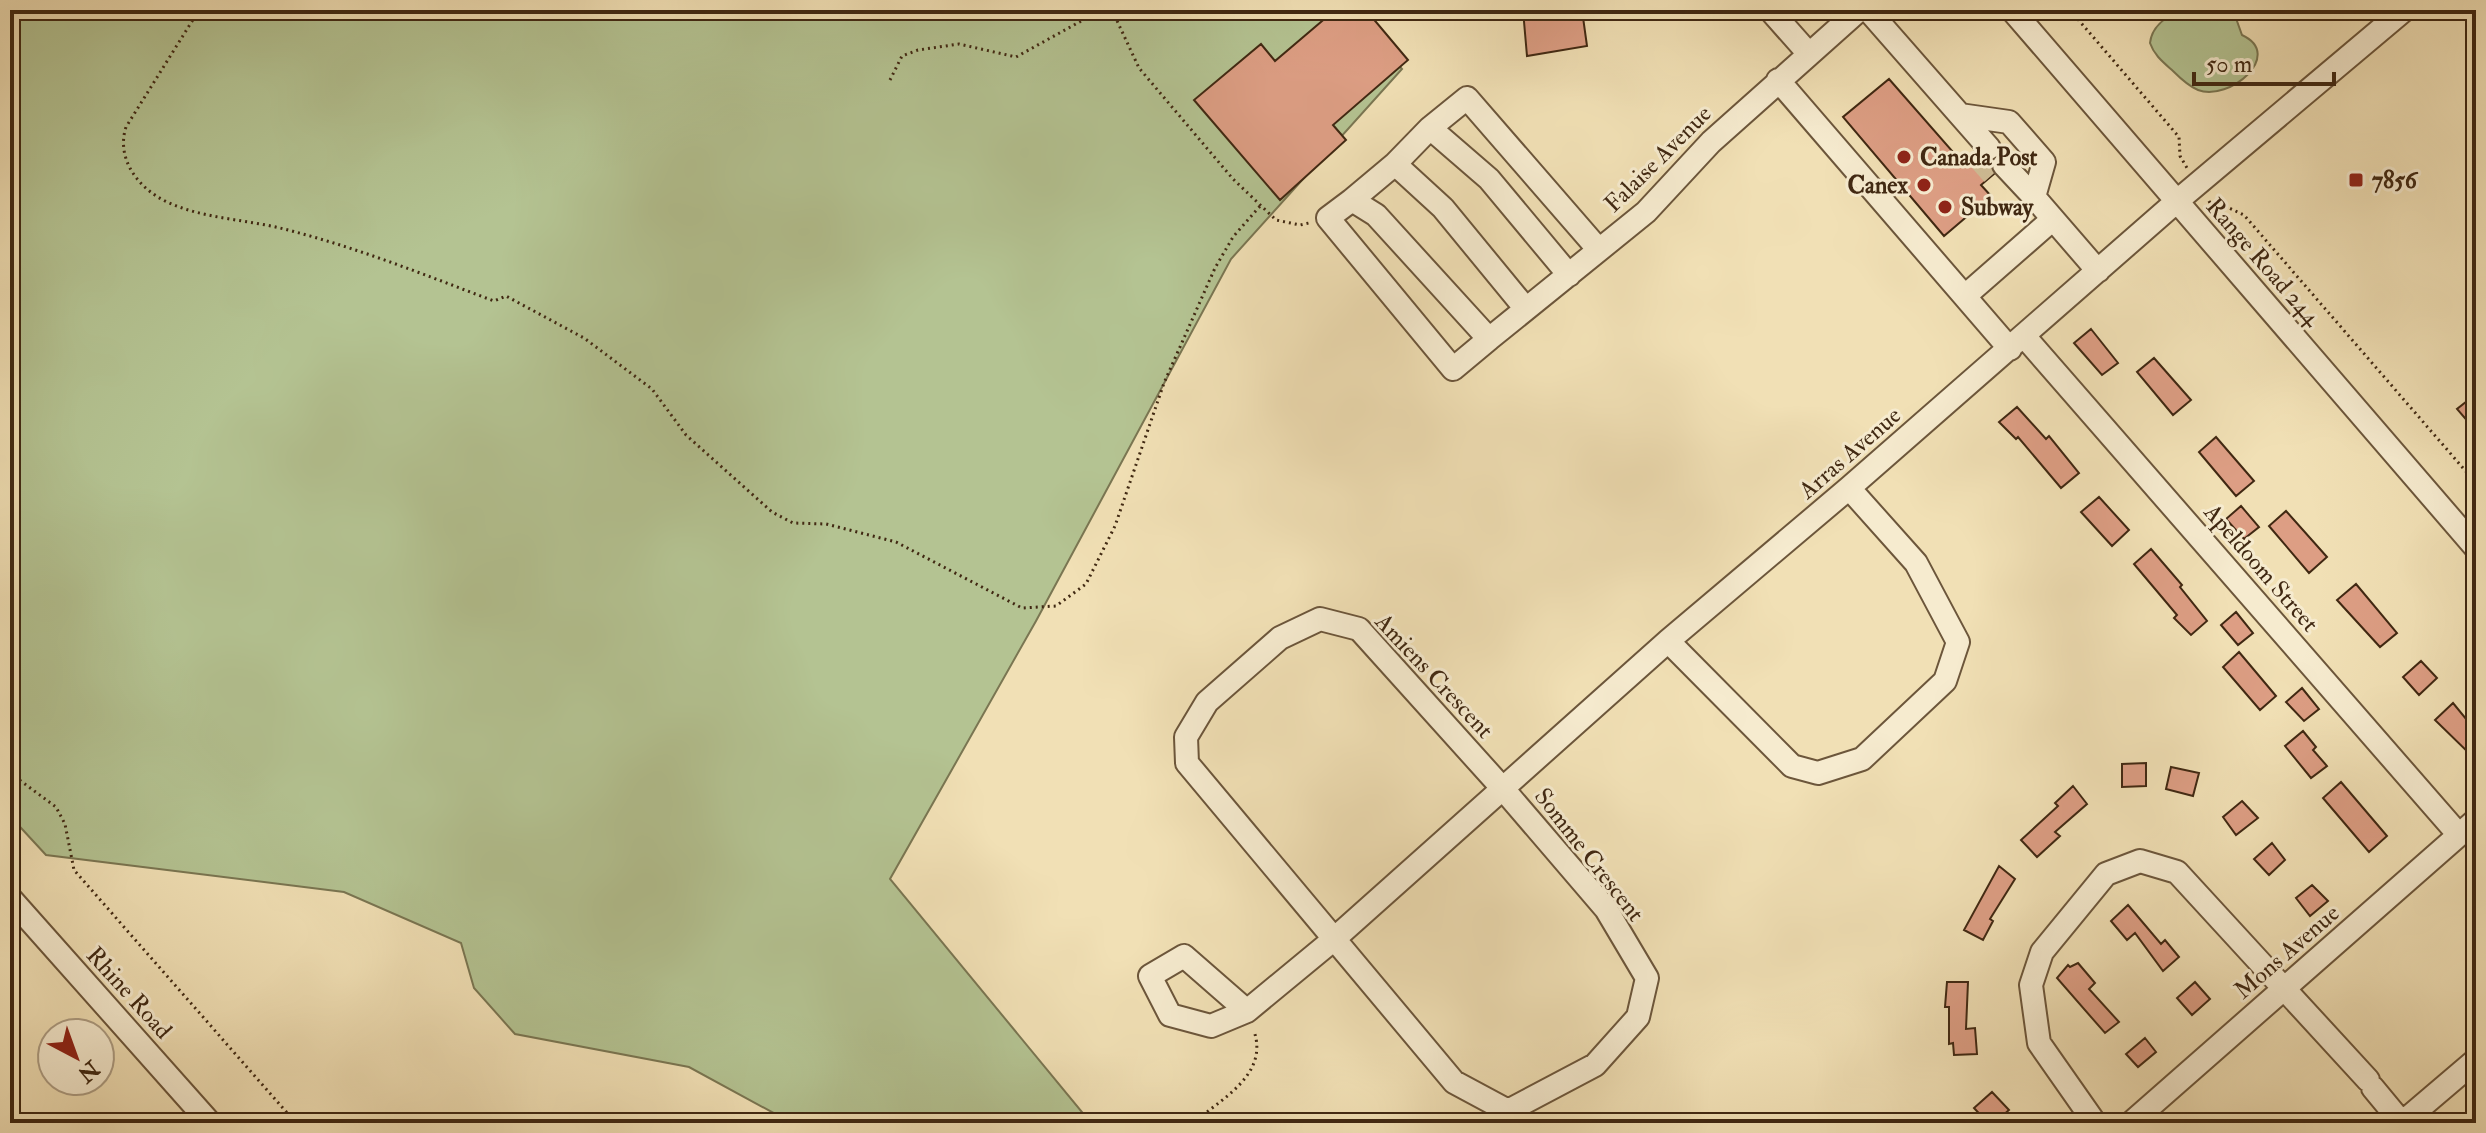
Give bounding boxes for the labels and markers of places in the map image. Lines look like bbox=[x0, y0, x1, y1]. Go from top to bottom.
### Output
place label: Canada Post bbox=[1920, 142, 2037, 173]
marker: Canada Post bbox=[1895, 148, 1913, 166]
place label: 7856 bbox=[2372, 165, 2419, 196]
place label: Canex bbox=[1848, 170, 1908, 201]
marker: 7856 bbox=[2347, 171, 2365, 189]
marker: Canex bbox=[1915, 176, 1933, 194]
place label: Subway bbox=[1961, 192, 2035, 223]
marker: Subway bbox=[1936, 198, 1954, 216]

